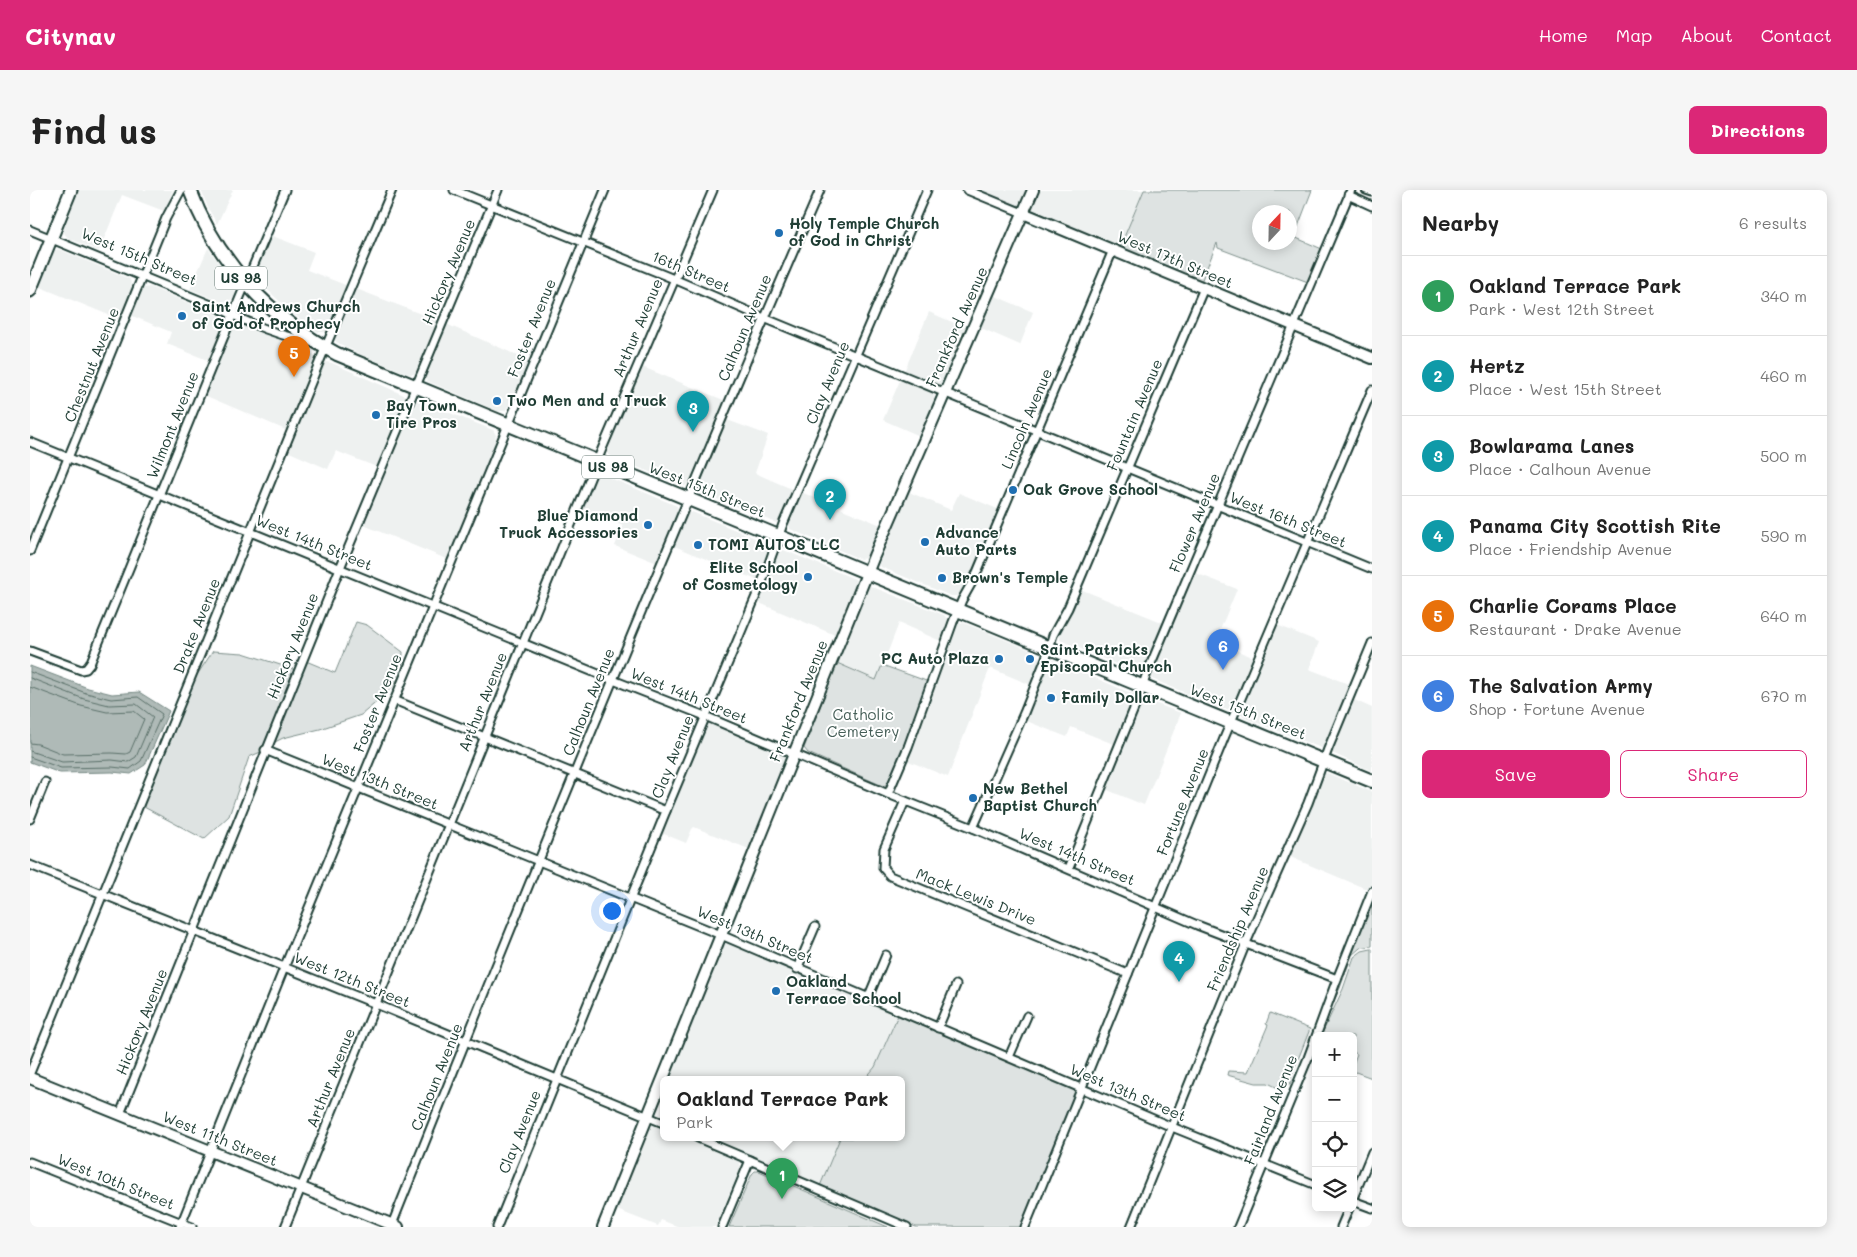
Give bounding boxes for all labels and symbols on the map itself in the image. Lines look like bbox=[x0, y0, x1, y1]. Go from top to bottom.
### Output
north arrow bbox=[1252, 205, 1297, 250]
place label: Holy Temple Church of God in Christ bbox=[789, 213, 940, 250]
street label: Hickory Avenue bbox=[417, 216, 479, 328]
street label: West 15th Street bbox=[78, 223, 200, 290]
street label: West 17th Street bbox=[1115, 226, 1236, 292]
marker: Holy Temple Church of God in Christ bbox=[773, 227, 785, 239]
street label: 16th Street bbox=[649, 246, 734, 297]
street label: Frankford Avenue bbox=[921, 263, 992, 390]
road number: US 98 bbox=[215, 266, 267, 290]
street label: Calhoun Avenue bbox=[713, 271, 776, 384]
street label: Foster Avenue bbox=[502, 275, 560, 380]
street label: Arthur Avenue bbox=[607, 275, 667, 380]
place label: Saint Andrews Church of God of Prophecy bbox=[192, 296, 360, 333]
street label: Chestnut Avenue bbox=[59, 304, 123, 425]
marker: Saint Andrews Church of God of Prophecy bbox=[176, 310, 188, 322]
pin: 5 bbox=[278, 336, 310, 377]
street label: Clay Avenue bbox=[801, 338, 854, 427]
street label: Fountain Avenue bbox=[1102, 356, 1167, 473]
street label: Lincoln Avenue bbox=[996, 365, 1056, 472]
street label: Wilmont Avenue bbox=[141, 368, 203, 481]
place label: Two Men and a Truck bbox=[507, 390, 667, 410]
pin: 3 bbox=[677, 391, 709, 432]
place label: Bay Town Tire Pros bbox=[386, 395, 457, 432]
marker: Two Men and a Truck bbox=[491, 395, 503, 407]
marker: Bay Town Tire Pros bbox=[370, 409, 382, 421]
road number: US 98 bbox=[582, 456, 634, 478]
street label: West 15th Street bbox=[646, 457, 769, 522]
street label: Flower Avenue bbox=[1164, 470, 1224, 575]
pin: 2 bbox=[814, 479, 846, 520]
place label: Oak Grove School bbox=[1023, 479, 1158, 499]
marker: Oak Grove School bbox=[1007, 484, 1019, 496]
street label: West 16th Street bbox=[1227, 486, 1350, 552]
place label: Blue Diamond Truck Accessories bbox=[499, 505, 638, 542]
street label: West 14th Street bbox=[253, 510, 376, 575]
marker: Blue Diamond Truck Accessories bbox=[642, 519, 654, 531]
place label: Advance Auto Parts bbox=[935, 522, 1017, 559]
place label: TOMI AUTOS LLC bbox=[708, 534, 840, 554]
marker: Advance Auto Parts bbox=[919, 536, 931, 548]
marker: TOMI AUTOS LLC bbox=[692, 539, 704, 551]
place label: Elite School of Cosmetology bbox=[682, 557, 798, 594]
place label: Brown's Temple bbox=[952, 567, 1068, 587]
marker: Elite School of Cosmetology bbox=[802, 571, 814, 583]
marker: Brown's Temple bbox=[936, 572, 948, 584]
street label: Drake Avenue bbox=[168, 575, 224, 676]
street label: Hickory Avenue bbox=[262, 589, 323, 702]
pin: 6 bbox=[1207, 629, 1239, 670]
street label: Frankford Avenue bbox=[764, 637, 832, 765]
place label: Saint Patricks Episcopal Church bbox=[1040, 639, 1172, 676]
street label: Calhoun Avenue bbox=[557, 645, 619, 758]
place label: PC Auto Plaza bbox=[881, 648, 989, 668]
street label: Arthur Avenue bbox=[453, 649, 511, 754]
street label: Foster Avenue bbox=[348, 650, 406, 755]
marker: PC Auto Plaza bbox=[993, 653, 1005, 665]
marker: Saint Patricks Episcopal Church bbox=[1024, 653, 1036, 665]
street label: West 14th Street bbox=[628, 663, 751, 728]
street label: West 15th Street bbox=[1187, 679, 1310, 744]
place label: Family Dollar bbox=[1061, 687, 1160, 707]
marker: Family Dollar bbox=[1045, 692, 1057, 704]
park label: Catholic Cemetery bbox=[827, 704, 899, 741]
street label: Clay Avenue bbox=[646, 712, 698, 801]
street label: Fortune Avenue bbox=[1151, 745, 1213, 858]
street label: West 13th Street bbox=[319, 749, 442, 814]
place label: New Bethel Baptist Church bbox=[983, 778, 1097, 815]
marker: New Bethel Baptist Church bbox=[967, 792, 979, 804]
street label: West 14th Street bbox=[1016, 823, 1138, 890]
street label: Mack Lewis Drive bbox=[913, 863, 1039, 929]
street label: Friendship Avenue bbox=[1202, 863, 1272, 994]
your location bbox=[599, 898, 625, 924]
street label: West 13th Street bbox=[694, 901, 816, 968]
pin: 4 bbox=[1163, 941, 1195, 982]
street label: West 12th Street bbox=[291, 947, 414, 1012]
street label: Hickory Avenue bbox=[111, 965, 172, 1078]
place label: Oakland Terrace School bbox=[786, 971, 901, 1008]
marker: Oakland Terrace School bbox=[770, 985, 782, 997]
street label: Calhoun Avenue bbox=[405, 1020, 467, 1133]
street label: Arthur Avenue bbox=[301, 1025, 359, 1130]
street label: Fairland Avenue bbox=[1239, 1051, 1301, 1168]
street label: West 13th Street bbox=[1067, 1059, 1189, 1126]
street label: Clay Avenue bbox=[493, 1087, 545, 1176]
street label: West 11th Street bbox=[160, 1106, 281, 1170]
street label: West 10th Street bbox=[55, 1148, 178, 1214]
pin: 1 bbox=[766, 1158, 798, 1199]

